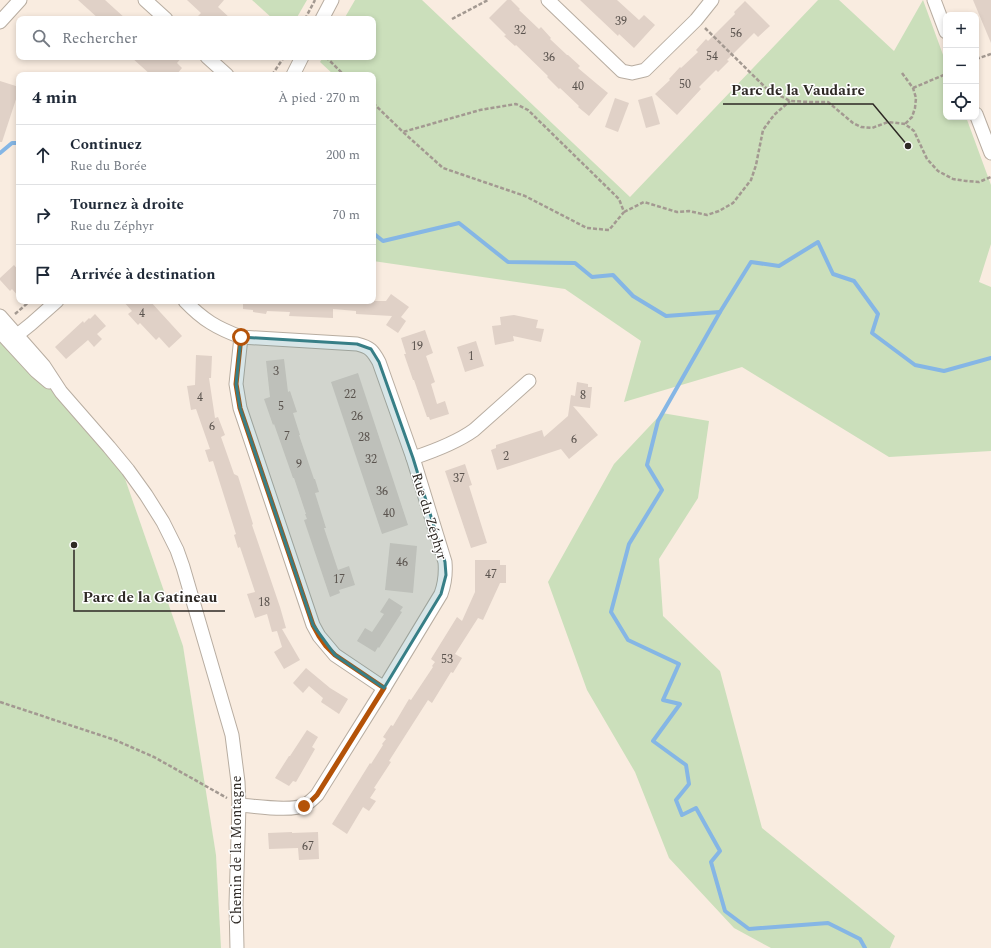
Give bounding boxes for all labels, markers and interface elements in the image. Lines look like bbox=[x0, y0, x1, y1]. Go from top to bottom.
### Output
house number: 39 bbox=[615, 12, 627, 31]
map controls bbox=[943, 12, 979, 120]
button: + bbox=[943, 12, 979, 48]
search box bbox=[16, 16, 376, 60]
house number: 32 bbox=[514, 21, 526, 40]
house number: 56 bbox=[730, 24, 742, 43]
icon: search bbox=[30, 27, 52, 49]
text: Rechercher bbox=[62, 27, 137, 50]
house number: 54 bbox=[706, 47, 718, 66]
house number: 36 bbox=[543, 48, 555, 67]
button: − bbox=[943, 48, 979, 84]
house number: 50 bbox=[679, 75, 691, 94]
house number: 40 bbox=[572, 77, 584, 96]
callout: Parc de la Vaudaire bbox=[723, 77, 873, 104]
text: Parc de la Vaudaire bbox=[731, 79, 865, 102]
button: locate bbox=[943, 84, 979, 120]
text: 4 min bbox=[32, 85, 77, 111]
text: À pied · 270 m bbox=[278, 88, 360, 108]
text: Continuez bbox=[70, 133, 142, 156]
icon: ahead bbox=[32, 144, 54, 166]
text: 200 m bbox=[326, 145, 360, 165]
text: Rue du Borée bbox=[70, 156, 147, 176]
text: Tournez à droite bbox=[70, 193, 184, 216]
icon: right bbox=[32, 204, 54, 226]
text: 70 m bbox=[333, 205, 360, 225]
text: Rue du Zéphyr bbox=[70, 216, 154, 236]
text: Arrivée à destination bbox=[70, 263, 216, 286]
icon: arrive bbox=[32, 264, 54, 286]
house number: 4 bbox=[139, 304, 145, 323]
route start bbox=[232, 328, 250, 346]
house number: 19 bbox=[411, 337, 423, 356]
house number: 1 bbox=[468, 347, 474, 366]
house number: 3 bbox=[273, 362, 279, 381]
house number: 22 bbox=[344, 385, 356, 404]
house number: 8 bbox=[580, 386, 586, 405]
house number: 4 bbox=[197, 388, 203, 407]
house number: 5 bbox=[278, 397, 284, 416]
house number: 26 bbox=[351, 407, 363, 426]
house number: 6 bbox=[209, 417, 215, 436]
house number: 7 bbox=[284, 427, 290, 446]
house number: 28 bbox=[358, 428, 370, 447]
house number: 6 bbox=[571, 430, 577, 449]
house number: 2 bbox=[503, 447, 509, 466]
house number: 32 bbox=[365, 450, 377, 469]
house number: 9 bbox=[296, 455, 302, 474]
house number: 37 bbox=[453, 469, 465, 488]
street label: Rue du Zéphyr bbox=[406, 470, 453, 563]
house number: 36 bbox=[376, 482, 388, 501]
house number: 40 bbox=[383, 504, 395, 523]
house number: 46 bbox=[396, 553, 408, 572]
house number: 47 bbox=[485, 565, 497, 584]
house number: 17 bbox=[333, 570, 345, 589]
callout: Parc de la Gatineau bbox=[74, 584, 225, 611]
text: Parc de la Gatineau bbox=[83, 586, 218, 609]
house number: 18 bbox=[258, 593, 270, 612]
house number: 53 bbox=[441, 650, 453, 669]
street label: Chemin de la Montagne bbox=[226, 775, 247, 924]
route end bbox=[295, 797, 313, 815]
house number: 67 bbox=[302, 837, 314, 856]

